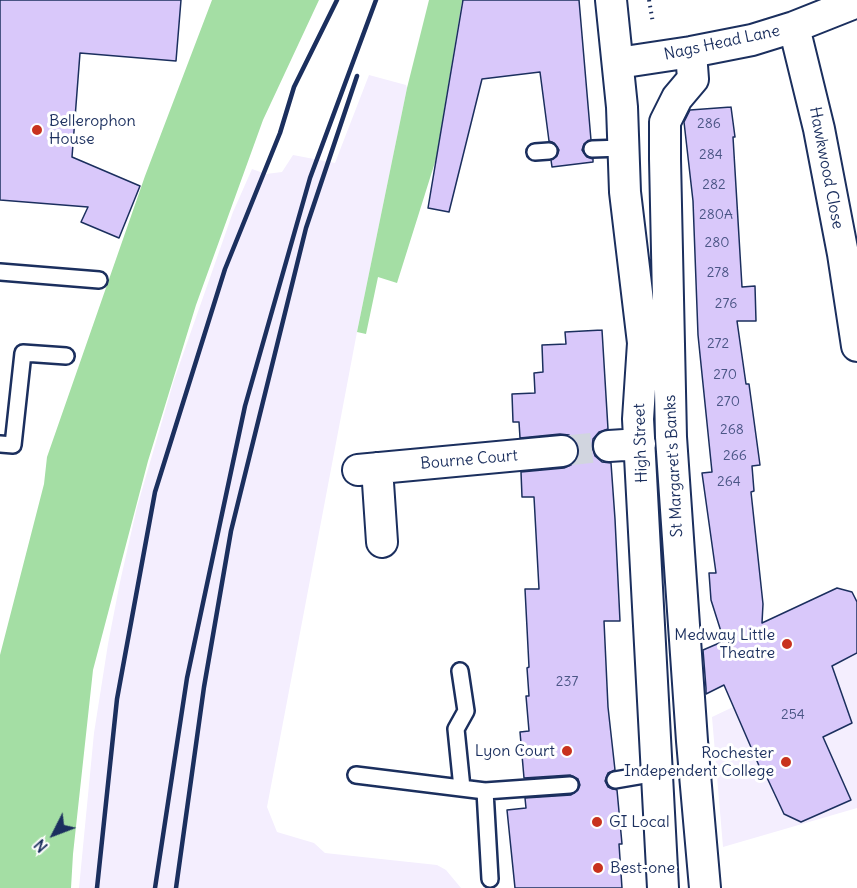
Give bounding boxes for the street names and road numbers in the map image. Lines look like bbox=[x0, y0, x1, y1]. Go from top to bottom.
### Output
street label: Nags Head Lane bbox=[662, 21, 782, 65]
street label: Hawkwood Close bbox=[805, 105, 847, 231]
street label: St Margaret's Banks bbox=[661, 394, 687, 538]
street label: High Street bbox=[630, 403, 652, 483]
street label: Bourne Court bbox=[420, 446, 518, 474]

